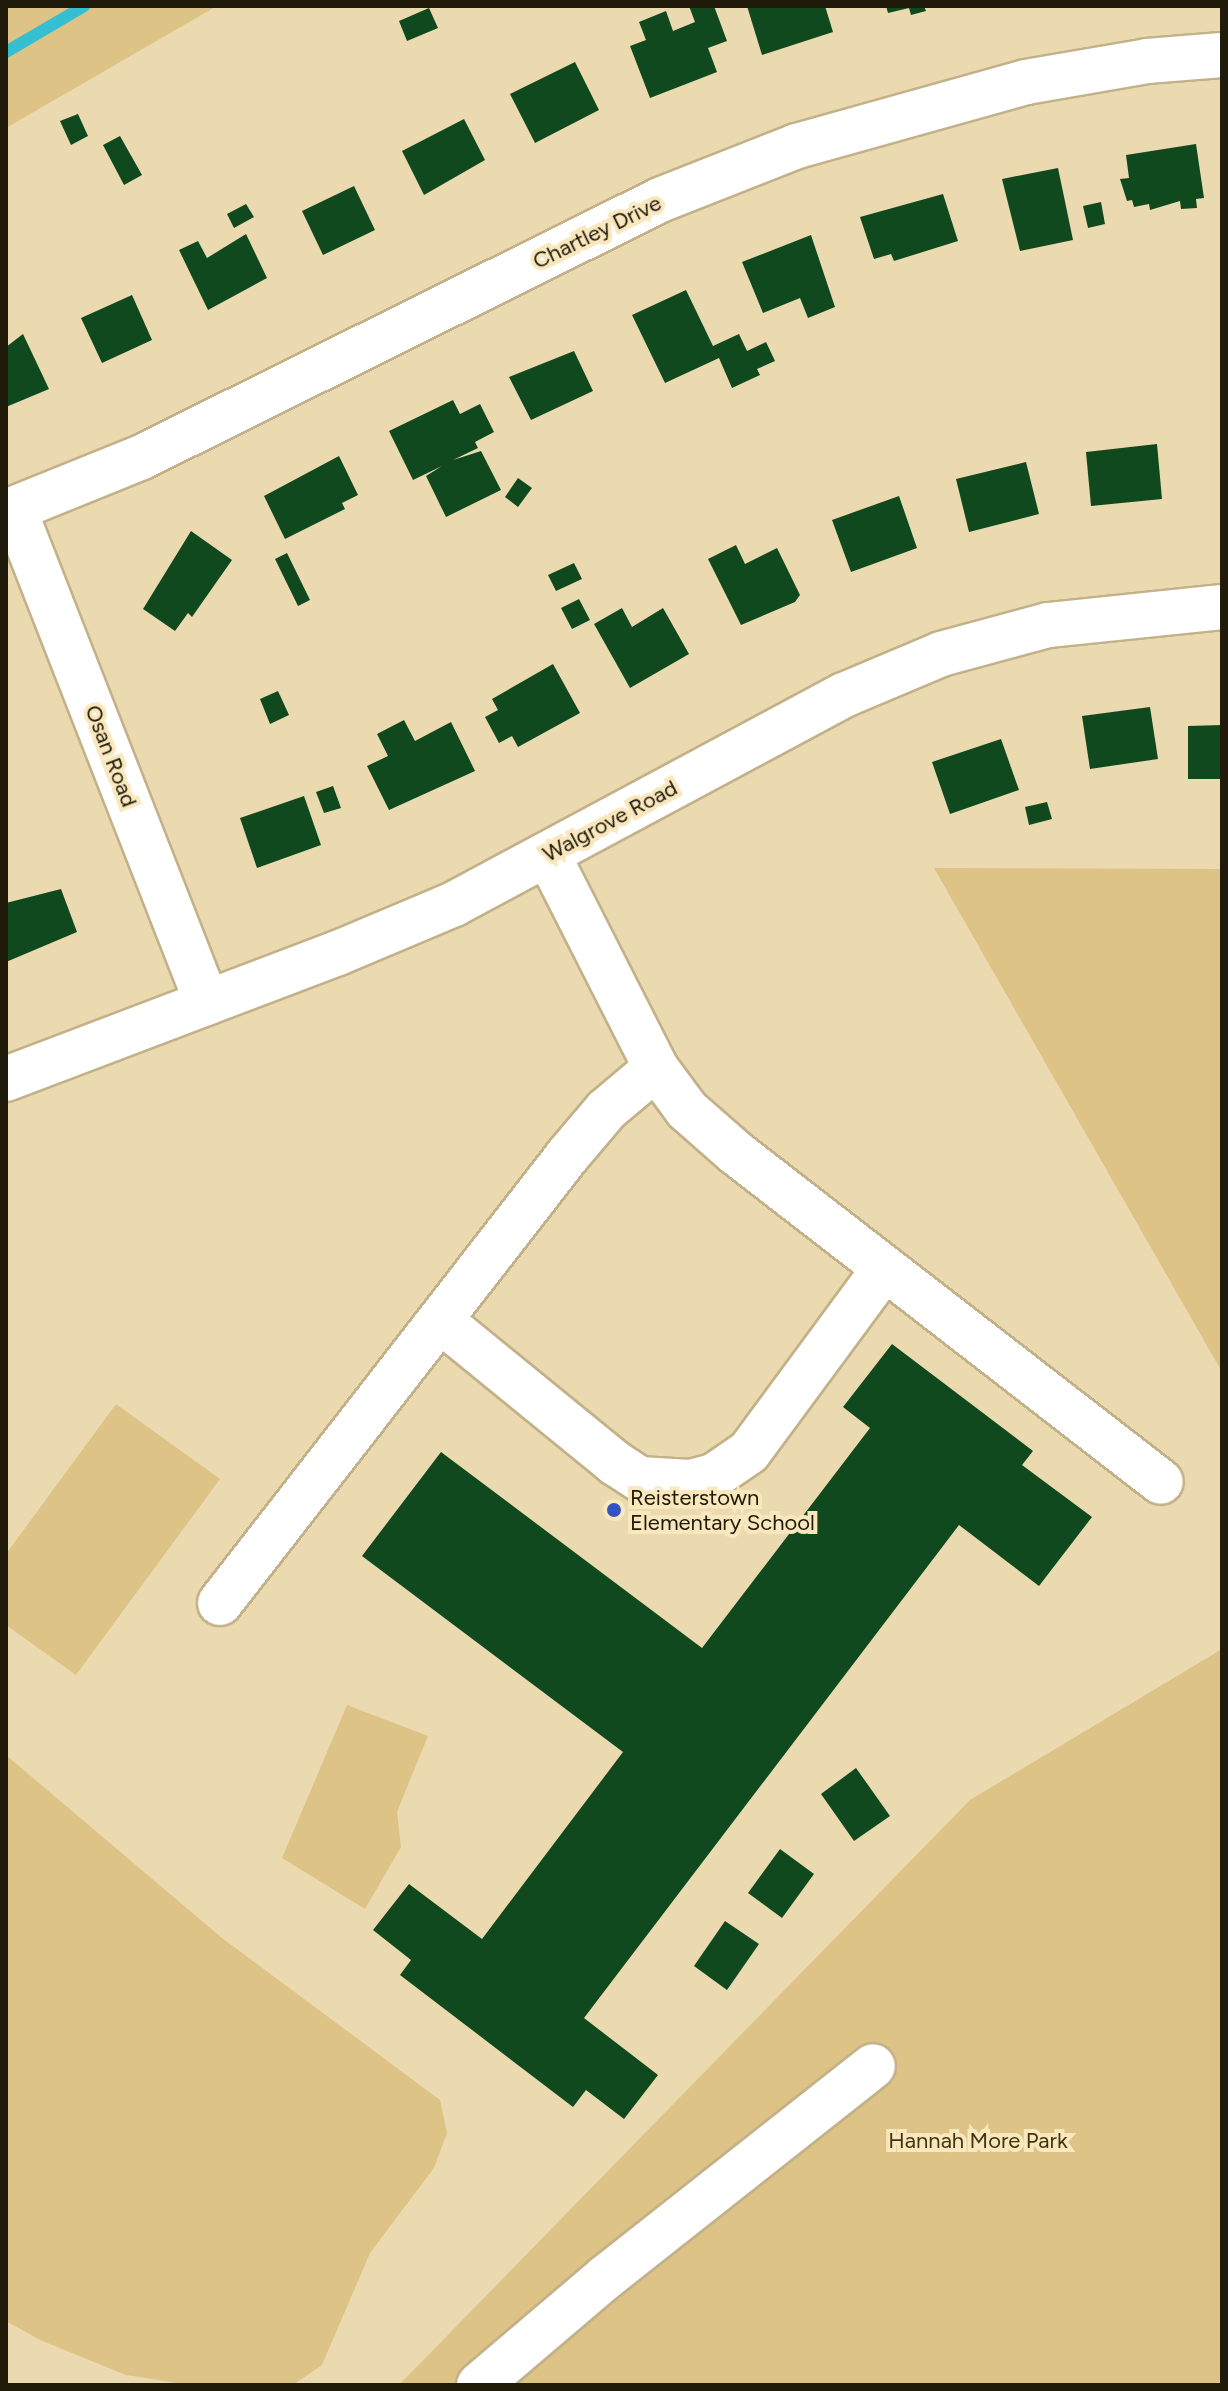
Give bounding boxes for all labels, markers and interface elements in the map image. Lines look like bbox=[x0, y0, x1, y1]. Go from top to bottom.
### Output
street label: Chartley Drive bbox=[529, 190, 665, 274]
street label: Osan Road bbox=[80, 701, 142, 811]
street label: Walgrove Road bbox=[538, 775, 682, 867]
place label: Reisterstown Elementary School bbox=[630, 1484, 815, 1536]
marker: Reisterstown Elementary School bbox=[605, 1501, 623, 1519]
park label: Hannah More Park bbox=[888, 2128, 1068, 2154]

